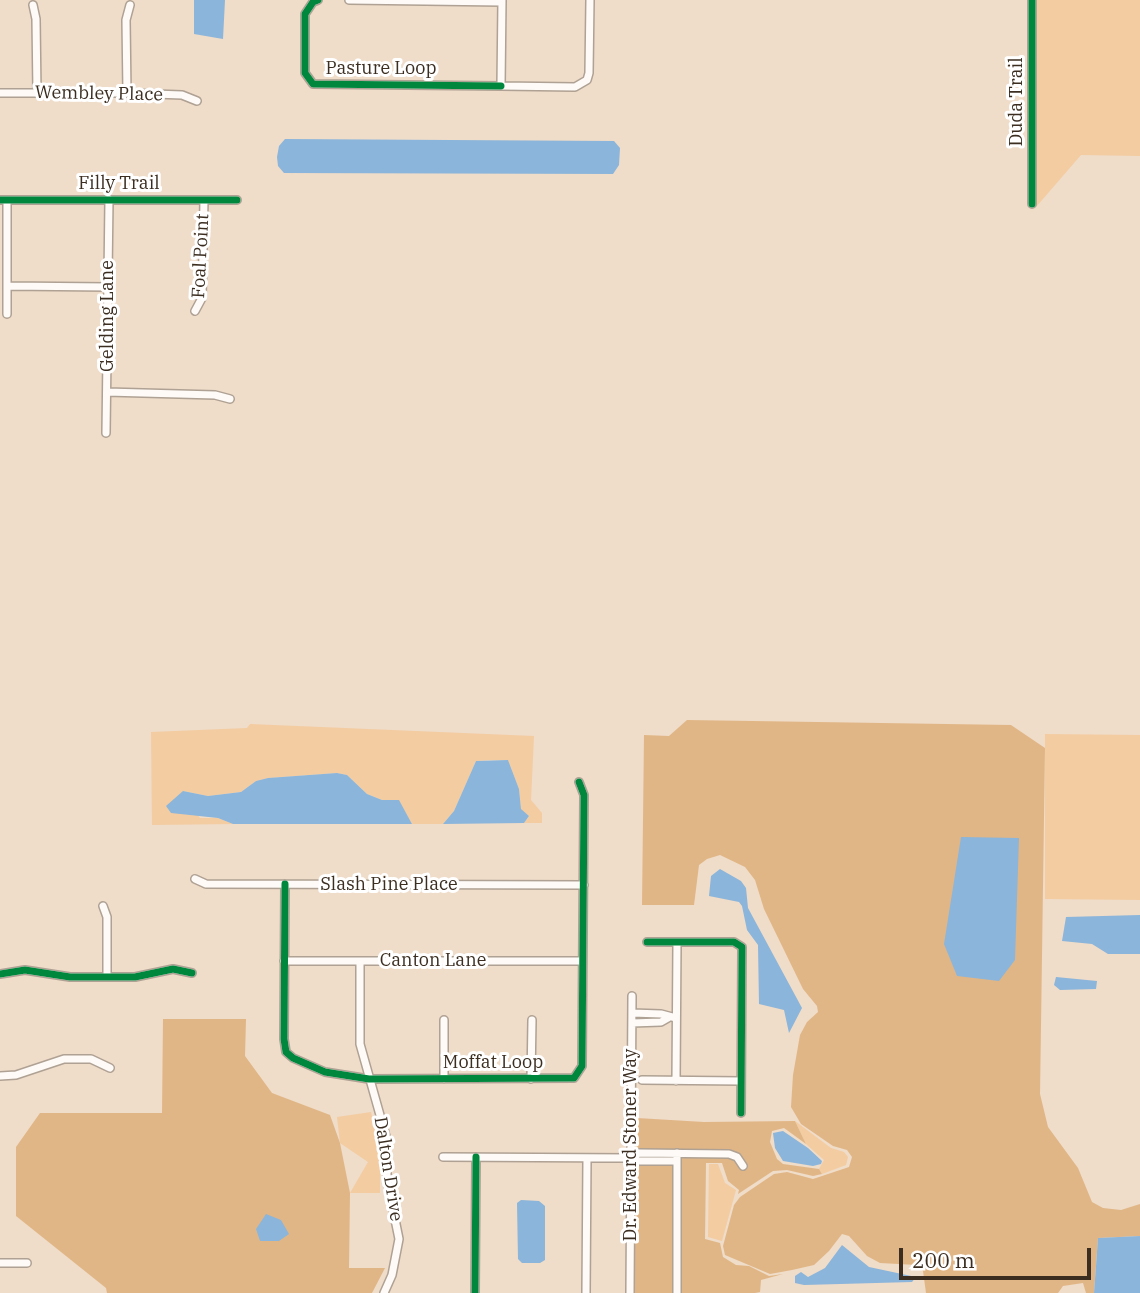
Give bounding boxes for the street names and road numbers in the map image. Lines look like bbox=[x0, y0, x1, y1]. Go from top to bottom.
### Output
street label: Duda Trail bbox=[1006, 57, 1028, 147]
street label: Pasture Loop bbox=[326, 58, 436, 80]
street label: Wembley Place bbox=[35, 82, 163, 106]
street label: Filly Trail bbox=[78, 173, 160, 195]
street label: Foal Point bbox=[188, 213, 214, 299]
street label: Gelding Lane bbox=[97, 260, 119, 372]
street label: Slash Pine Place bbox=[320, 874, 458, 896]
street label: Canton Lane bbox=[380, 950, 486, 972]
street label: Dr. Edward Stoner Way bbox=[620, 1049, 642, 1241]
street label: Moffat Loop bbox=[443, 1052, 543, 1074]
street label: Dalton Drive bbox=[369, 1115, 407, 1223]

